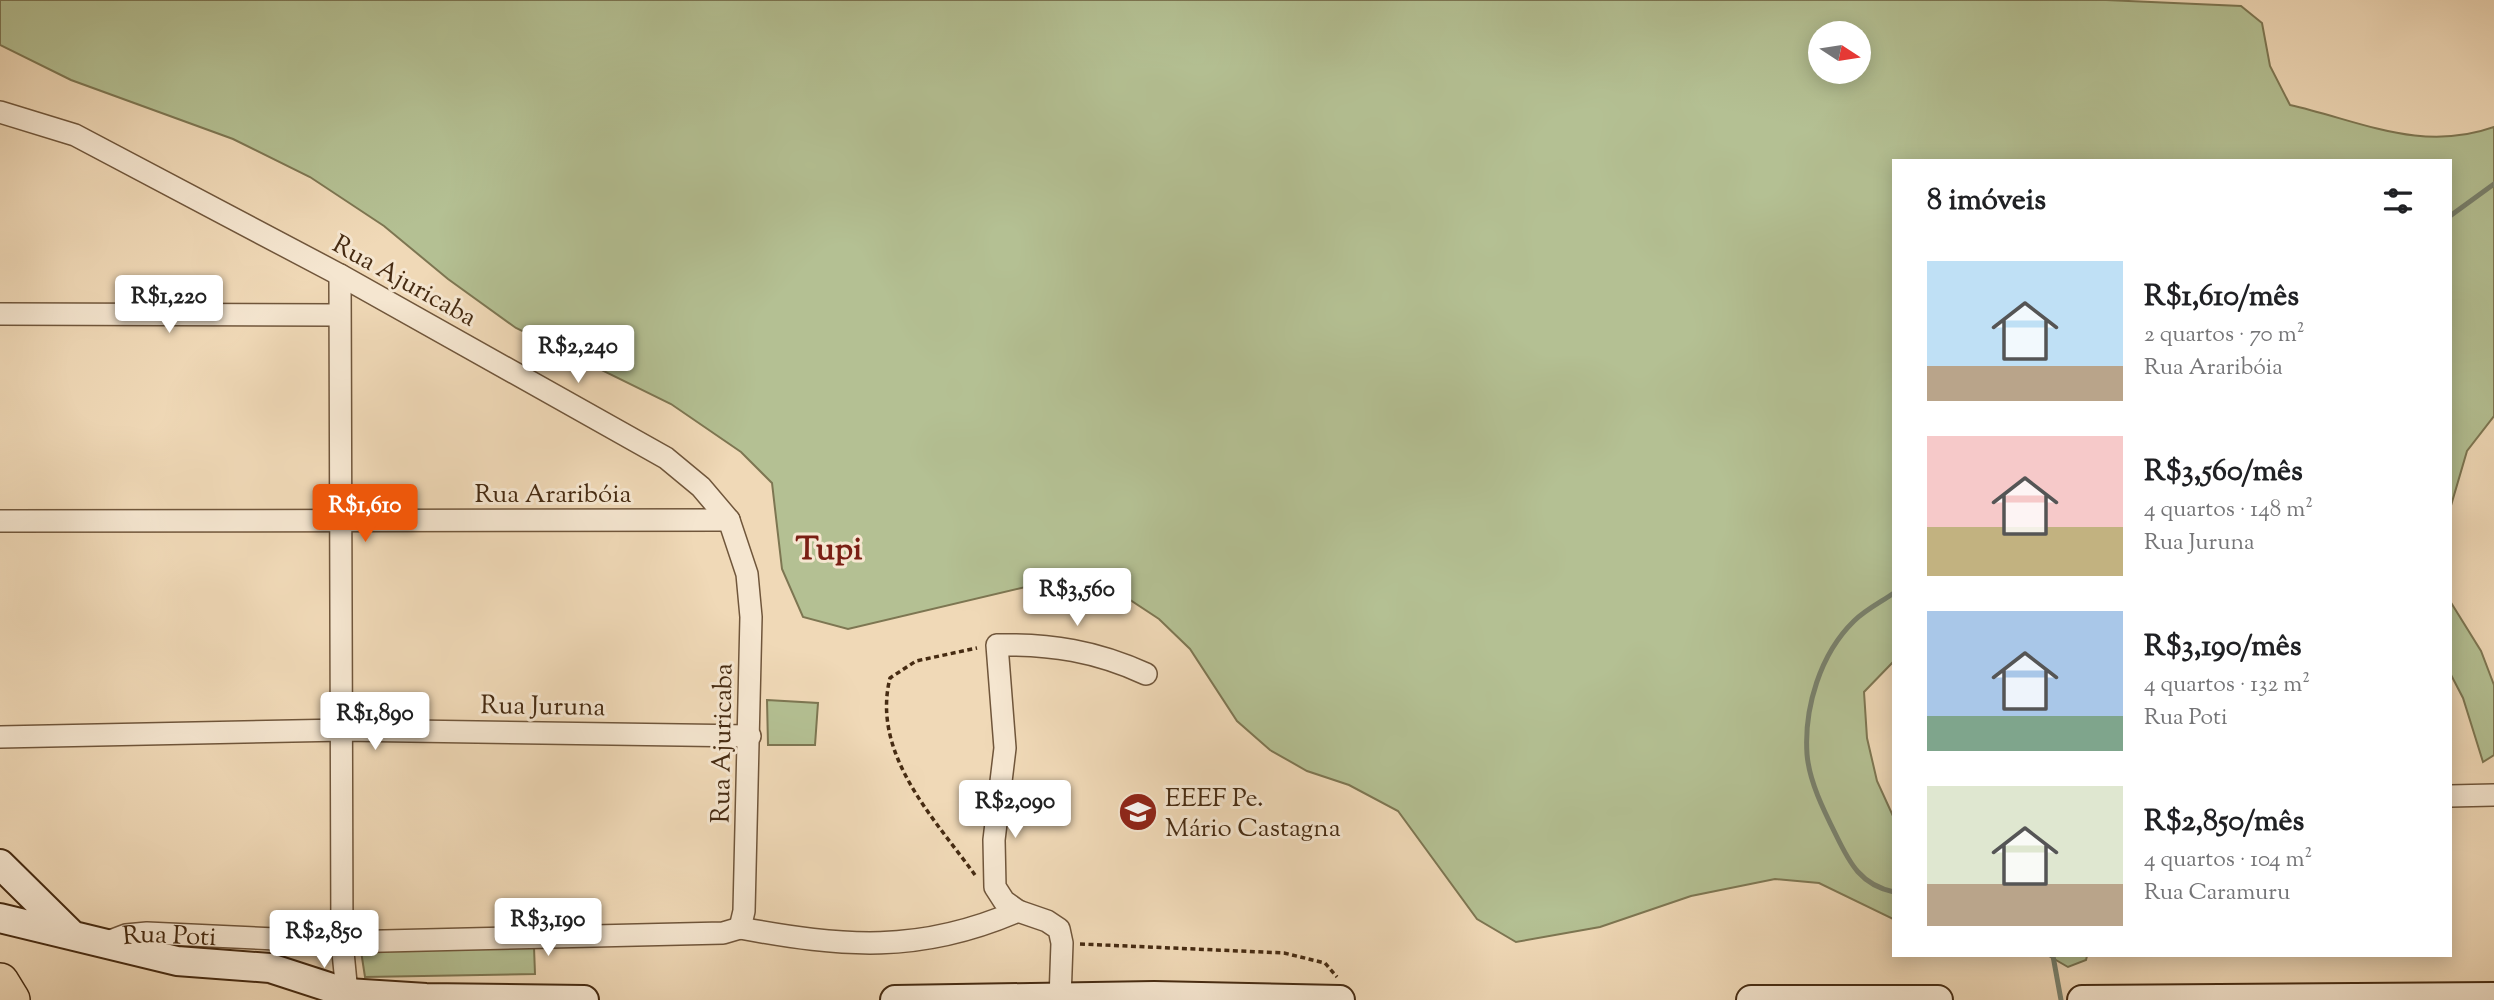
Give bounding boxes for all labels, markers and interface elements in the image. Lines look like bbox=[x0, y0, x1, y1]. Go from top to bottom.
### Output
north arrow bbox=[1808, 21, 1871, 84]
map controls bbox=[1808, 21, 1871, 84]
text: 8 imóveis bbox=[1927, 180, 2046, 223]
icon: filters bbox=[2379, 182, 2417, 220]
street label: Rua Ajuricaba bbox=[325, 227, 483, 337]
pin: R$1,220 bbox=[104, 276, 234, 335]
text: R$1,610/mês bbox=[2144, 276, 2299, 319]
text: R$1,220 bbox=[131, 281, 207, 314]
icon: home bbox=[1983, 289, 2067, 373]
text: 2 quartos · 70 m² bbox=[2144, 319, 2304, 352]
pin: R$2,240 bbox=[513, 326, 643, 385]
text: R$2,240 bbox=[538, 331, 618, 364]
text: Rua Araribóia bbox=[2144, 352, 2283, 385]
text: R$3,560/mês bbox=[2144, 451, 2303, 494]
icon: home bbox=[1983, 464, 2067, 548]
street label: Rua Araribóia bbox=[474, 477, 632, 514]
pin: R$1,610 bbox=[300, 484, 430, 544]
text: R$1,610 bbox=[329, 490, 401, 523]
text: 4 quartos · 148 m² bbox=[2144, 494, 2313, 527]
district label: Tupi bbox=[796, 527, 863, 575]
text: Rua Juruna bbox=[2144, 527, 2255, 560]
pin: R$3,560 bbox=[1012, 568, 1142, 628]
text: R$3,560 bbox=[1039, 574, 1115, 607]
text: R$3,190/mês bbox=[2144, 626, 2302, 669]
icon: home bbox=[1983, 639, 2067, 723]
street label: Rua Ajuricaba bbox=[704, 663, 743, 823]
text: 4 quartos · 132 m² bbox=[2144, 669, 2310, 702]
street label: Rua Juruna bbox=[480, 688, 606, 727]
pin: R$1,890 bbox=[310, 692, 440, 752]
text: R$1,890 bbox=[336, 698, 414, 731]
text: Rua Poti bbox=[2144, 702, 2227, 735]
pin: R$2,090 bbox=[950, 780, 1080, 840]
place label: EEEF Pe. Mário Castagna bbox=[1165, 781, 1341, 848]
text: R$2,090 bbox=[975, 786, 1055, 819]
school or university icon: EEEF Pe. Mário Castagna bbox=[1117, 791, 1159, 833]
text: R$2,850/mês bbox=[2144, 801, 2304, 844]
icon: home bbox=[1983, 814, 2067, 898]
text: 4 quartos · 104 m² bbox=[2144, 844, 2312, 877]
text: Rua Caramuru bbox=[2144, 877, 2290, 910]
pin: R$3,190 bbox=[483, 898, 613, 958]
text: R$3,190 bbox=[511, 904, 585, 937]
pin: R$2,850 bbox=[259, 911, 389, 970]
text: R$2,850 bbox=[286, 916, 362, 949]
street label: Rua Poti bbox=[121, 917, 217, 957]

